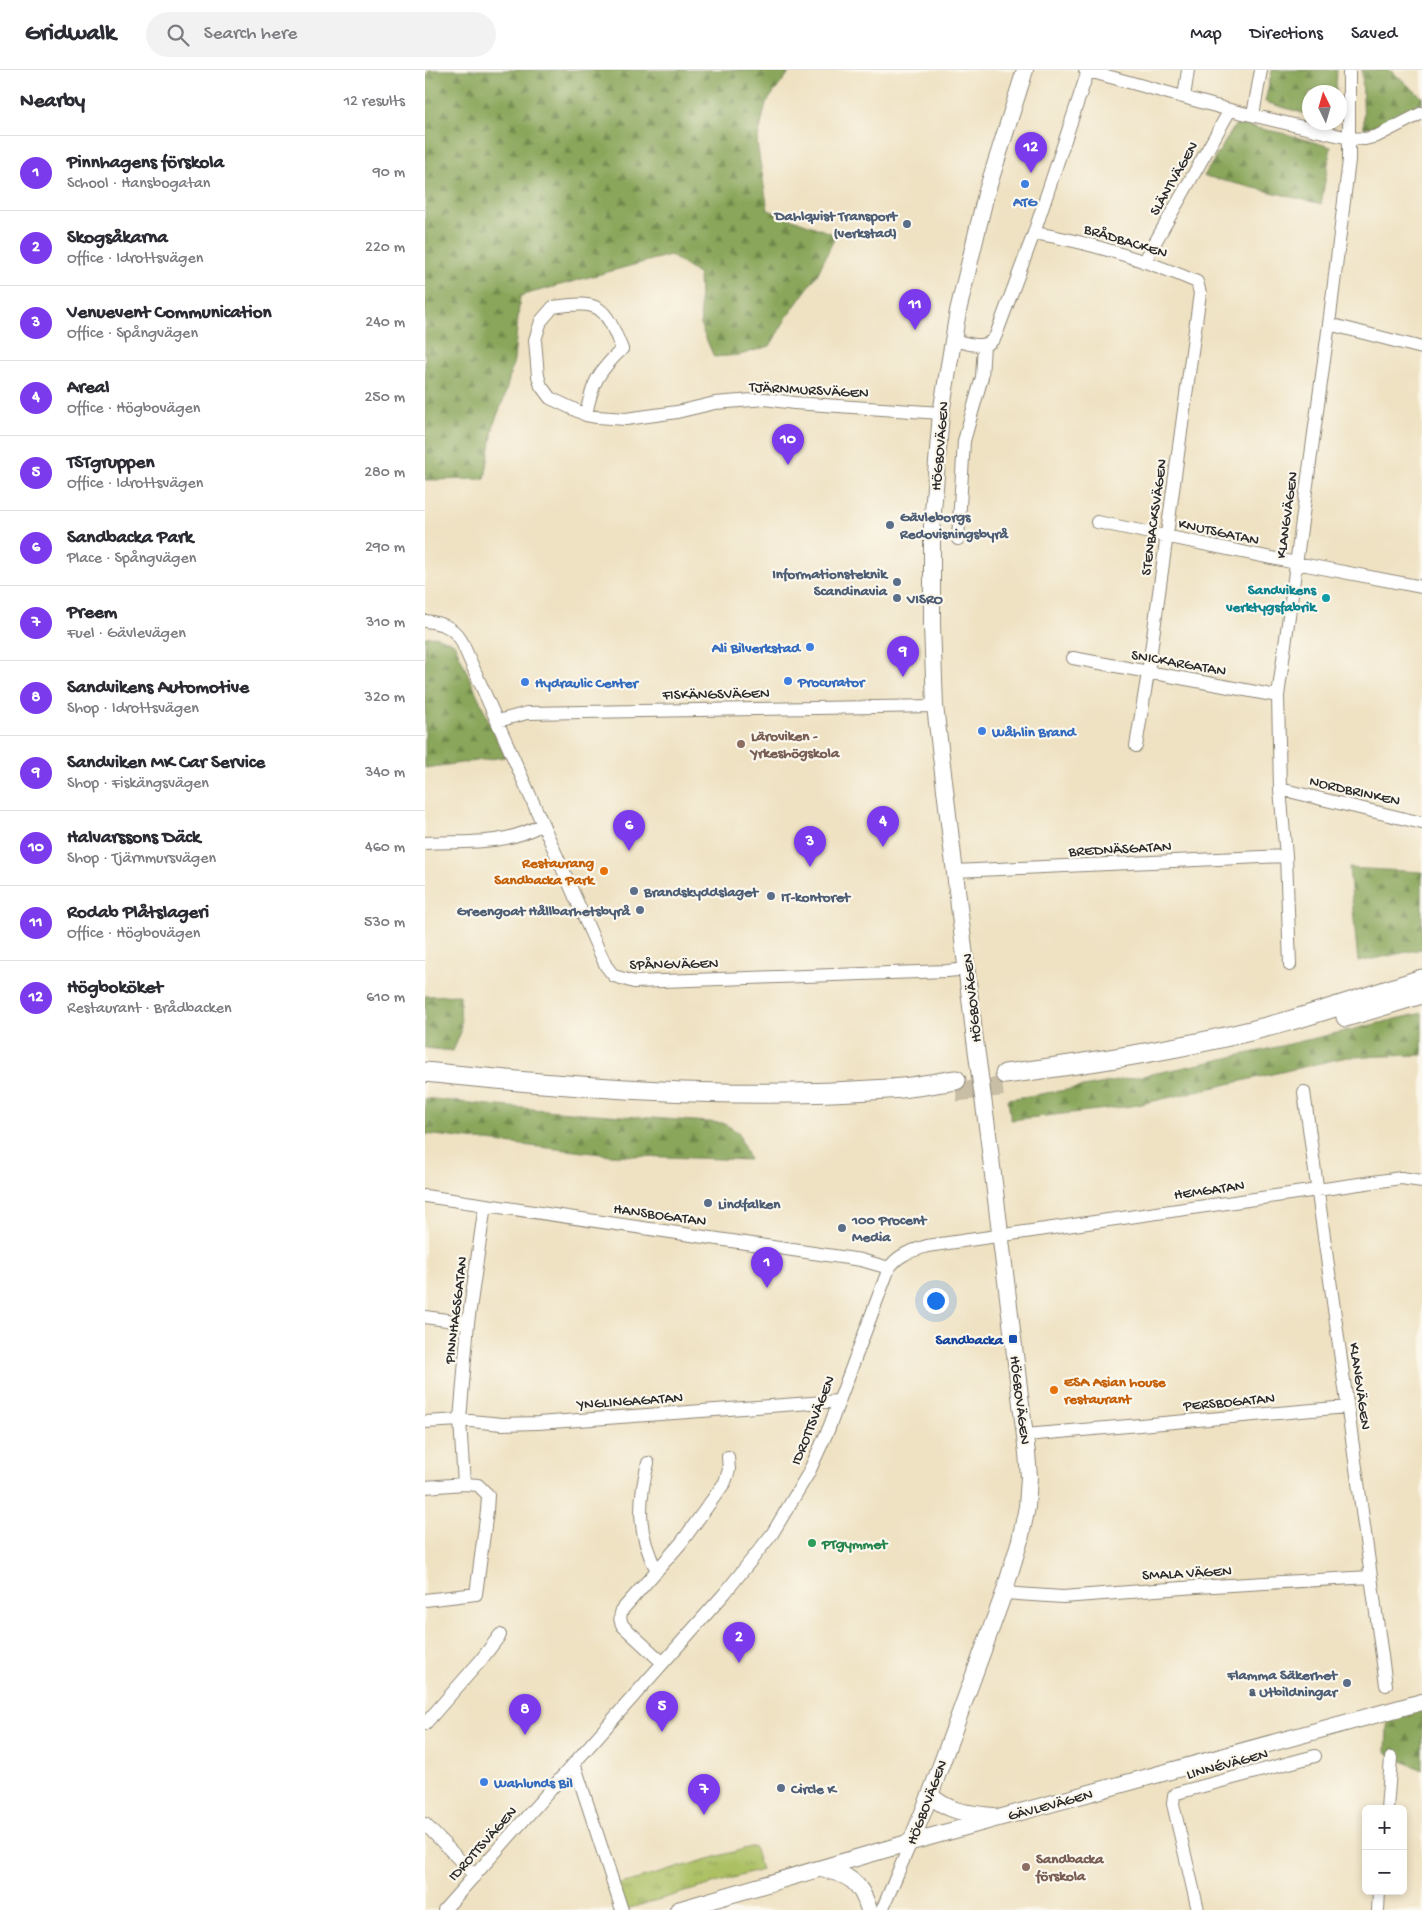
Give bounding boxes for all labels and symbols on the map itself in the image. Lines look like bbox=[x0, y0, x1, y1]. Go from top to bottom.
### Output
north arrow bbox=[1302, 85, 1347, 130]
pin: 12 bbox=[1015, 132, 1047, 173]
street label: SLÄNTVÄGEN bbox=[1146, 139, 1203, 219]
marker: ATG bbox=[1019, 178, 1031, 190]
place label: ATG bbox=[1012, 194, 1039, 212]
place label: Dahlqvist Transport (verkstad) bbox=[773, 208, 899, 243]
marker: Dahlqvist Transport (verkstad) bbox=[901, 218, 913, 230]
street label: BRÅDBACKEN bbox=[1081, 220, 1169, 263]
pin: 11 bbox=[899, 289, 931, 330]
street label: TJÄRNMURSVÄGEN bbox=[748, 379, 869, 403]
street label: HÖGBOVÄGEN bbox=[928, 401, 954, 492]
pin: 10 bbox=[772, 424, 804, 465]
street label: STENBACKSVÄGEN bbox=[1138, 458, 1172, 577]
street label: KLANGVÄGEN bbox=[1273, 470, 1303, 560]
place label: Gävleborgs Redovisningsbyrå bbox=[899, 509, 1009, 544]
street label: KNUTSGATAN bbox=[1177, 516, 1261, 550]
marker: Gävleborgs Redovisningsbyrå bbox=[884, 519, 896, 531]
place label: Informationsteknik Scandinavia bbox=[772, 566, 889, 601]
marker: Informationsteknik Scandinavia bbox=[891, 576, 903, 588]
place label: Sandvikens verktygsfabrik bbox=[1225, 582, 1318, 617]
place label: VISRO bbox=[906, 591, 944, 609]
marker: VISRO bbox=[891, 592, 903, 604]
marker: Sandvikens verktygsfabrik bbox=[1320, 592, 1332, 604]
pin: 9 bbox=[887, 636, 919, 677]
place label: Ali Bilverkstad bbox=[711, 640, 802, 658]
marker: Ali Bilverkstad bbox=[804, 641, 816, 653]
street label: SNICKARGATAN bbox=[1130, 647, 1228, 681]
place label: Procurator bbox=[797, 674, 866, 692]
place label: Hydraulic Center bbox=[535, 675, 639, 693]
marker: Procurator bbox=[782, 675, 794, 687]
marker: Hydraulic Center bbox=[519, 676, 531, 688]
street label: FISKÄNGSVÄGEN bbox=[661, 685, 770, 705]
place label: Wåhlin Brand bbox=[991, 724, 1078, 742]
marker: Wåhlin Brand bbox=[976, 725, 988, 737]
place label: Läroviken - Yrkeshögskola bbox=[749, 728, 840, 763]
marker: Läroviken - Yrkeshögskola bbox=[735, 738, 747, 750]
street label: NORDBRINKEN bbox=[1307, 773, 1402, 811]
pin: 4 bbox=[867, 806, 899, 847]
pin: 6 bbox=[613, 810, 645, 851]
pin: 3 bbox=[794, 826, 826, 867]
street label: BREDNÄSGATAN bbox=[1067, 838, 1172, 862]
place label: Restaurang Sandbacka Park bbox=[494, 855, 596, 890]
marker: Restaurang Sandbacka Park bbox=[598, 865, 610, 877]
place label: Brandskyddslaget bbox=[643, 884, 760, 902]
marker: Brandskyddslaget bbox=[628, 885, 640, 897]
place label: IT-kontoret bbox=[781, 889, 852, 907]
marker: IT-kontoret bbox=[765, 890, 777, 902]
place label: Greengoat Hållbarhetsbyrå bbox=[457, 903, 631, 921]
marker: Greengoat Hållbarhetsbyrå bbox=[634, 904, 646, 916]
street label: HÖGBOVÄGEN bbox=[959, 952, 987, 1043]
street label: SPÅNGVÄGEN bbox=[629, 955, 719, 975]
street label: HEMGATAN bbox=[1173, 1177, 1246, 1205]
place label: Lindfalken bbox=[718, 1196, 781, 1214]
marker: Lindfalken bbox=[702, 1197, 714, 1209]
street label: HANSBOGATAN bbox=[612, 1201, 708, 1231]
place label: 100 Procent Media bbox=[851, 1212, 928, 1247]
marker: 100 Procent Media bbox=[836, 1222, 848, 1234]
pin: 1 bbox=[751, 1247, 783, 1288]
street label: PINNHAGSGATAN bbox=[441, 1255, 473, 1366]
your location bbox=[923, 1288, 949, 1314]
place label: Sandbacka bbox=[935, 1332, 1004, 1350]
marker: Sandbacka bbox=[1007, 1333, 1019, 1345]
street label: KLANGVÄGEN bbox=[1344, 1342, 1374, 1431]
street label: HÖGBOVÄGEN bbox=[1005, 1355, 1033, 1446]
street label: IDROTTSVÄGEN bbox=[788, 1373, 840, 1468]
place label: ESA Asian house restaurant bbox=[1063, 1374, 1167, 1409]
marker: ESA Asian house restaurant bbox=[1048, 1384, 1060, 1396]
street label: YNGLINGAGATAN bbox=[575, 1389, 684, 1415]
street label: PERSBOGATAN bbox=[1182, 1390, 1276, 1416]
place label: PTgymmet bbox=[821, 1536, 889, 1554]
marker: PTgymmet bbox=[806, 1537, 818, 1549]
street label: SMALA VÄGEN bbox=[1142, 1563, 1233, 1585]
pin: 2 bbox=[723, 1622, 755, 1663]
place label: Flamma Säkerhet & Utbildningar bbox=[1227, 1667, 1339, 1702]
marker: Flamma Säkerhet & Utbildningar bbox=[1341, 1677, 1353, 1689]
pin: 5 bbox=[646, 1691, 678, 1732]
pin: 8 bbox=[509, 1694, 541, 1735]
street label: LINNÉVÄGEN bbox=[1185, 1745, 1271, 1784]
street label: HÖGBOVÄGEN bbox=[903, 1757, 952, 1848]
pin: 7 bbox=[688, 1774, 720, 1815]
place label: Wahlunds Bil bbox=[493, 1775, 573, 1793]
marker: Wahlunds Bil bbox=[478, 1776, 490, 1788]
place label: Circle K bbox=[790, 1781, 837, 1799]
marker: Circle K bbox=[775, 1782, 787, 1794]
street label: GÄVLEVÄGEN bbox=[1006, 1786, 1095, 1826]
street label: IDROTTSVÄGEN bbox=[445, 1803, 522, 1886]
place label: Sandbacka förskola bbox=[1035, 1851, 1104, 1886]
marker: Sandbacka förskola bbox=[1020, 1861, 1032, 1873]

